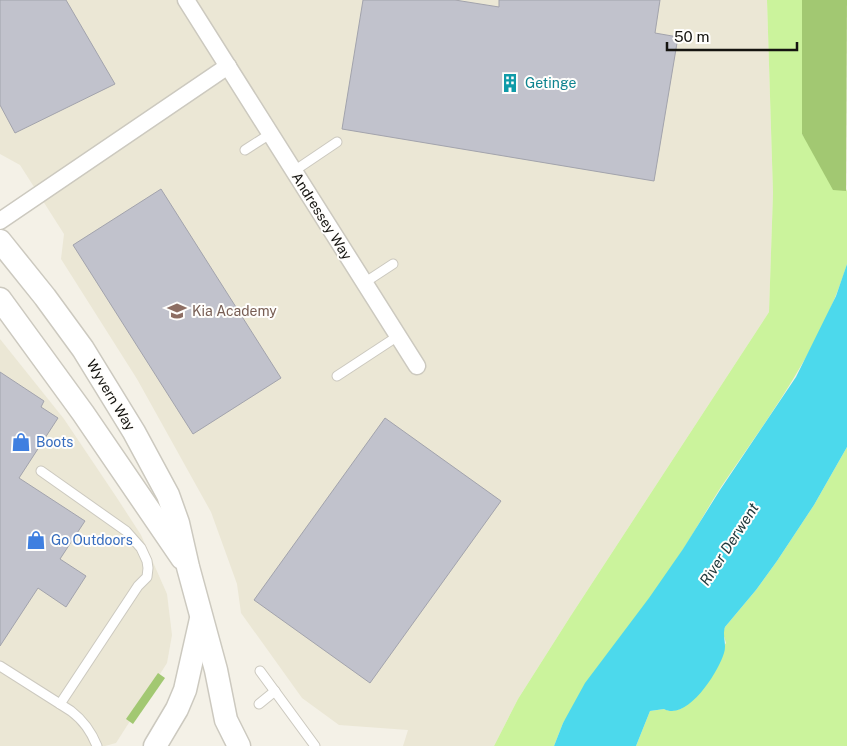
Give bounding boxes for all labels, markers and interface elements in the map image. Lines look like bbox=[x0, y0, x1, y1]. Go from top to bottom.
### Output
scale bar bbox=[667, 20, 797, 52]
text: 50 m bbox=[674, 28, 709, 45]
building icon: Getinge bbox=[499, 72, 521, 94]
place label: Getinge bbox=[525, 75, 576, 91]
street label: Andressey Way bbox=[289, 169, 356, 263]
school or university icon: Kia Academy bbox=[166, 300, 188, 322]
place label: Kia Academy bbox=[192, 303, 277, 319]
street label: Wyvern Way bbox=[83, 357, 139, 434]
shop icon: Boots bbox=[10, 431, 32, 453]
place label: Boots bbox=[36, 434, 73, 450]
water label: River Derwent bbox=[696, 499, 762, 588]
shop icon: Go Outdoors bbox=[25, 529, 47, 551]
place label: Go Outdoors bbox=[51, 532, 133, 548]

